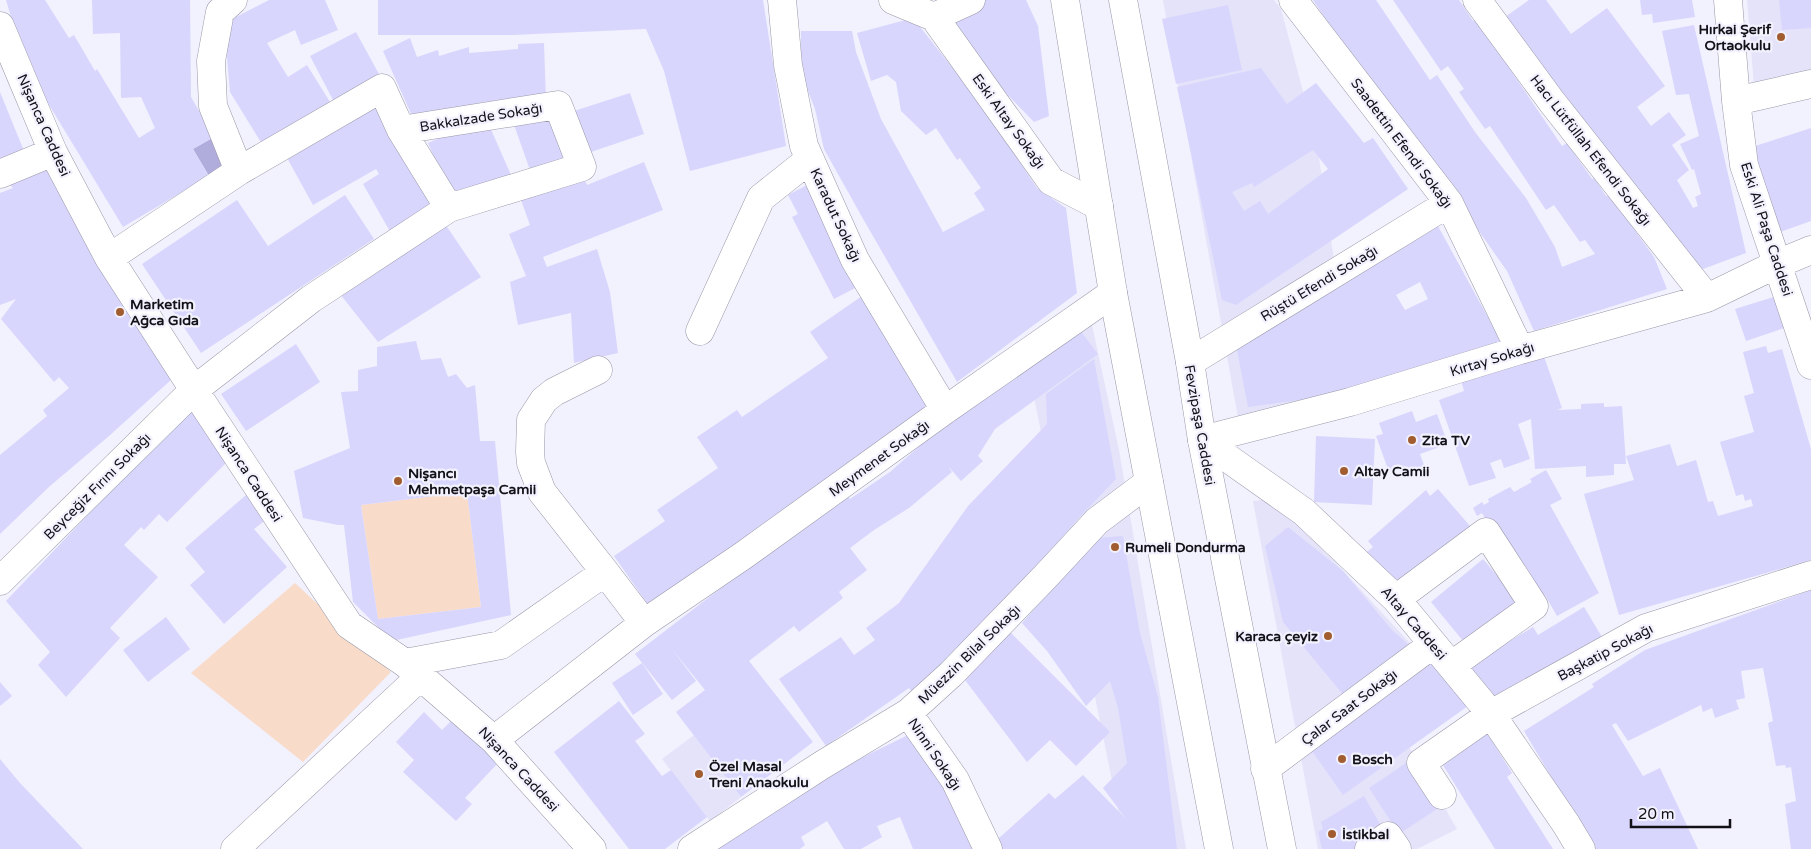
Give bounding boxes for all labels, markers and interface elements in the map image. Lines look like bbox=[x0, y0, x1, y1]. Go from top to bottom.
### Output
place label: Hırkai Şerif Ortaokulu bbox=[1698, 21, 1772, 54]
marker: Hırkai Şerif Ortaokulu bbox=[1775, 31, 1787, 43]
street label: Eski Altay Sokağı bbox=[968, 70, 1049, 172]
street label: Nişanca Caddesi bbox=[13, 71, 74, 179]
street label: Hacı Lütfüllah Efendi Sokağı bbox=[1526, 71, 1655, 229]
street label: Saadettin Efendi Sokağı bbox=[1347, 75, 1456, 212]
street label: Bakkalzade Sokağı bbox=[418, 99, 544, 136]
street label: Eski Ali Paşa Caddesi bbox=[1737, 160, 1796, 298]
street label: Karadut Sokağı bbox=[806, 166, 865, 265]
street label: Rüştü Efendi Sokağı bbox=[1258, 242, 1381, 325]
place label: Marketim Ağca Gıda bbox=[130, 296, 199, 329]
marker: Marketim Ağca Gıda bbox=[114, 306, 126, 318]
street label: Kırtay Sokağı bbox=[1448, 339, 1536, 380]
street label: Fevzipaşa Caddesi bbox=[1181, 364, 1218, 487]
street label: Meymenet Sokağı bbox=[826, 416, 933, 500]
street label: Nişanca Caddesi bbox=[211, 423, 286, 525]
street label: Beyceğiz Fırını Sokağı bbox=[40, 429, 154, 543]
place label: Zita TV bbox=[1422, 432, 1470, 449]
marker: Zita TV bbox=[1406, 434, 1418, 446]
place label: Altay Camii bbox=[1354, 463, 1430, 480]
place label: Nişancı Mehmetpaşa Camii bbox=[408, 465, 536, 498]
marker: Altay Camii bbox=[1338, 465, 1350, 477]
marker: Nişancı Mehmetpaşa Camii bbox=[392, 475, 404, 487]
place label: Rumeli Dondurma bbox=[1125, 539, 1246, 556]
marker: Rumeli Dondurma bbox=[1109, 541, 1121, 553]
street label: Altay Caddesi bbox=[1377, 583, 1450, 663]
street label: Müezzin Bilal Sokağı bbox=[915, 601, 1024, 708]
street label: Başkatip Sokağı bbox=[1555, 620, 1656, 685]
place label: Karaca çeyiz bbox=[1235, 628, 1318, 645]
marker: Karaca çeyiz bbox=[1322, 630, 1334, 642]
street label: Çalar Saat Sokağı bbox=[1298, 666, 1401, 749]
street label: Ninni Sokağı bbox=[904, 715, 965, 794]
street label: Nişanca Caddesi bbox=[475, 723, 562, 815]
place label: Bosch bbox=[1352, 751, 1393, 768]
marker: Bosch bbox=[1336, 753, 1348, 765]
place label: Özel Masal Treni Anaokulu bbox=[708, 758, 809, 791]
marker: Özel Masal Treni Anaokulu bbox=[693, 768, 705, 780]
scale bar bbox=[1631, 796, 1730, 828]
text: 20 m bbox=[1638, 805, 1675, 823]
place label: İstikbal bbox=[1342, 826, 1389, 843]
marker: İstikbal bbox=[1326, 828, 1338, 840]

